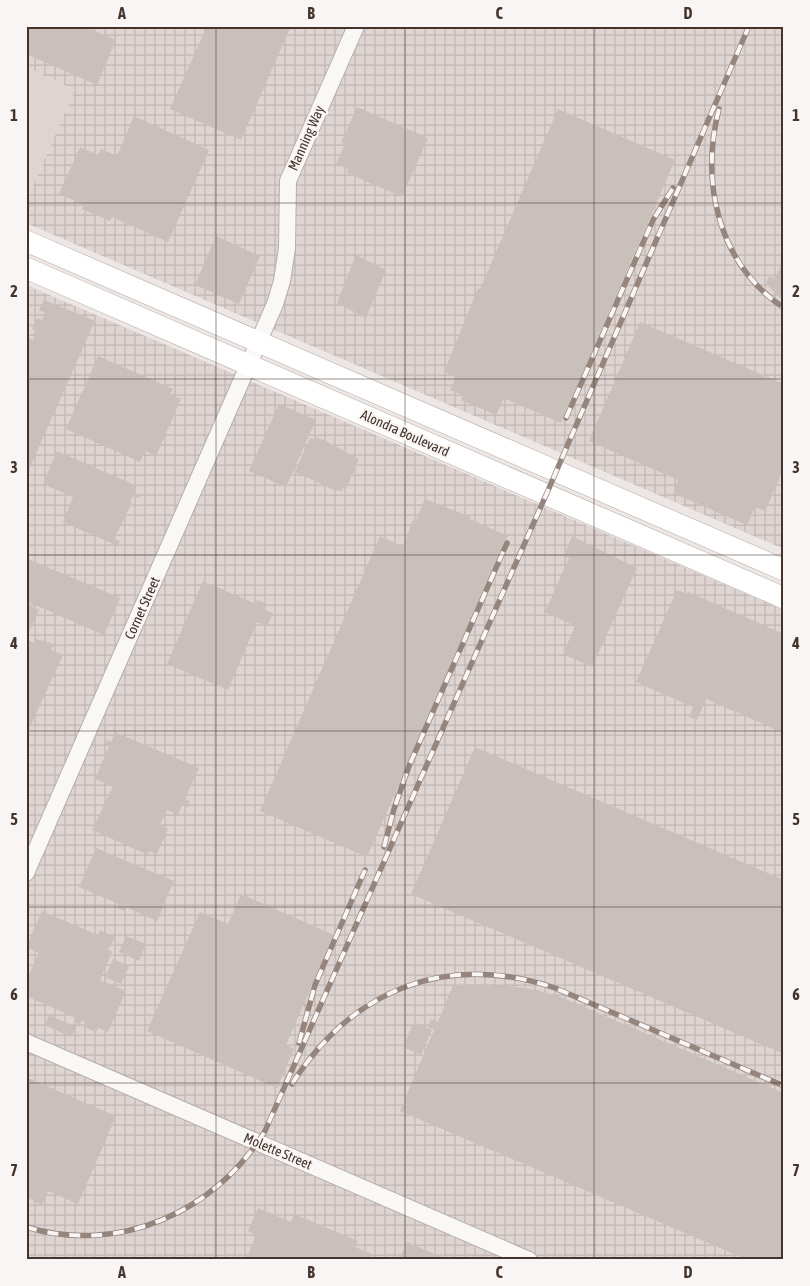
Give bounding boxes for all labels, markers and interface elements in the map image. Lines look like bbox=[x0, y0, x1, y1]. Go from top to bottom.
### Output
text: A bbox=[117, 4, 126, 22]
text: B bbox=[307, 4, 315, 22]
text: C bbox=[495, 4, 503, 22]
text: D bbox=[684, 4, 693, 22]
street label: Manning Way bbox=[285, 103, 328, 173]
text: 1 bbox=[10, 106, 18, 124]
text: 1 bbox=[792, 106, 800, 124]
text: 2 bbox=[10, 282, 18, 300]
text: 2 bbox=[792, 282, 800, 300]
street label: Alondra Boulevard bbox=[358, 406, 452, 460]
text: 3 bbox=[10, 458, 18, 476]
text: 3 bbox=[792, 458, 800, 476]
street label: Cornet Street bbox=[121, 574, 163, 642]
text: 4 bbox=[9, 634, 18, 652]
text: 4 bbox=[791, 634, 800, 652]
text: 5 bbox=[10, 810, 18, 828]
text: 5 bbox=[792, 810, 800, 828]
text: 6 bbox=[10, 985, 18, 1003]
text: 6 bbox=[792, 985, 800, 1003]
street label: Molette Street bbox=[241, 1129, 315, 1173]
text: 7 bbox=[10, 1161, 18, 1179]
text: 7 bbox=[792, 1161, 800, 1179]
text: A bbox=[117, 1263, 126, 1281]
text: B bbox=[307, 1263, 315, 1281]
text: C bbox=[495, 1263, 503, 1281]
text: D bbox=[684, 1263, 693, 1281]

